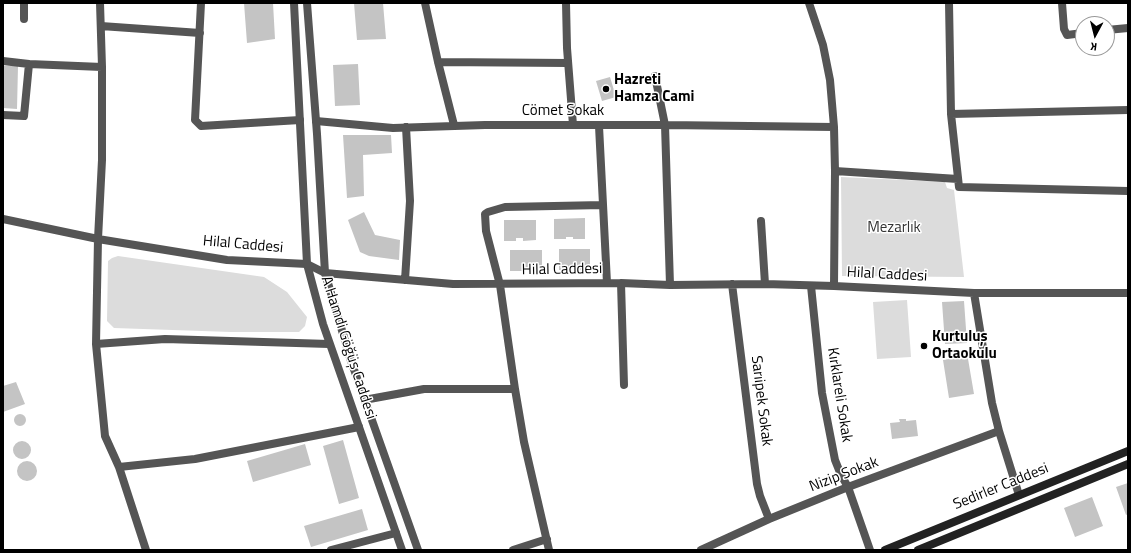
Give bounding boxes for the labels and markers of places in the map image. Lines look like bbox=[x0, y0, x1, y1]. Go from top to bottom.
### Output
place label: Hazreti Hamza Cami bbox=[614, 71, 694, 106]
marker: Hazreti Hamza Cami bbox=[601, 84, 611, 94]
place label: Kurtuluş Ortaokulu bbox=[932, 328, 997, 363]
marker: Kurtuluş Ortaokulu bbox=[919, 341, 929, 351]

